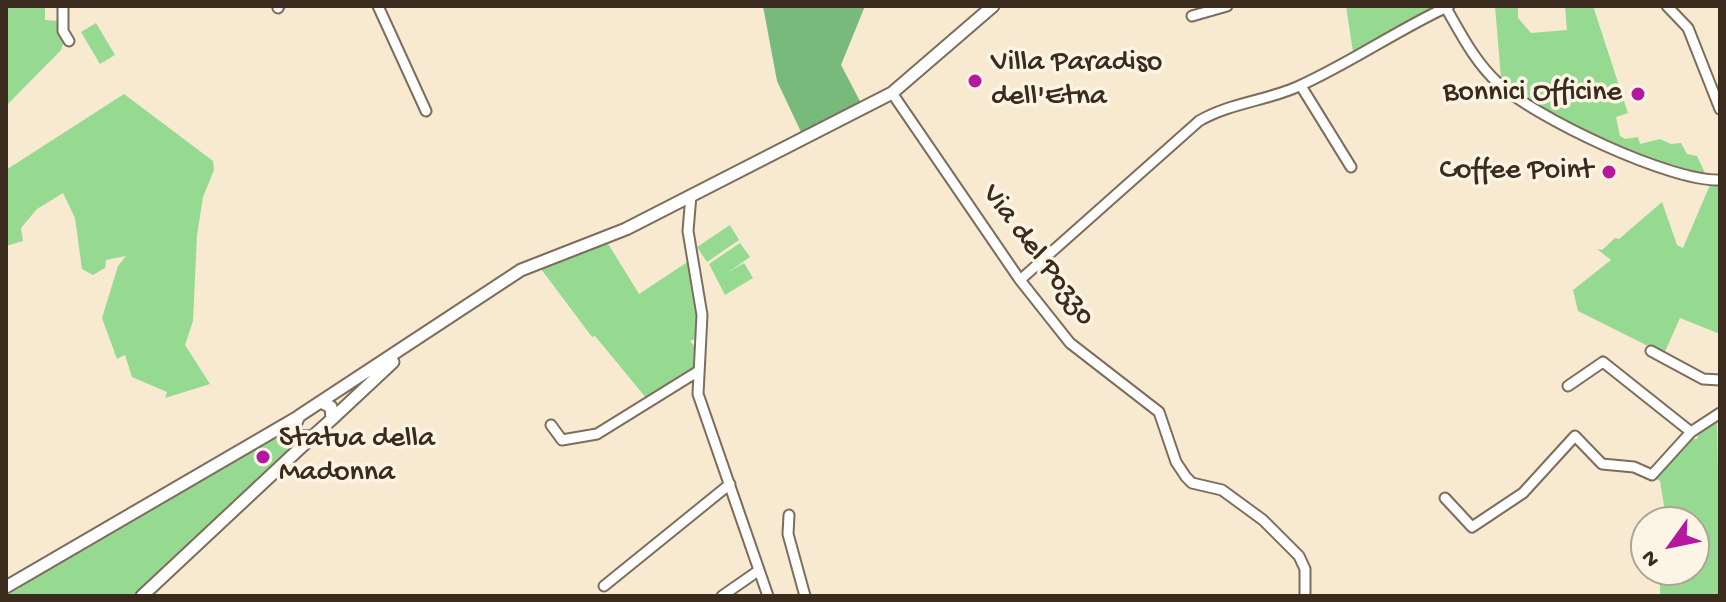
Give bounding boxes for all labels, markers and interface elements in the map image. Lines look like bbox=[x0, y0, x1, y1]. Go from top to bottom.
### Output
place label: Villa Paradiso dell'Etna bbox=[991, 46, 1162, 116]
marker: Villa Paradiso dell'Etna bbox=[966, 72, 984, 90]
place label: Bonnici Officine bbox=[1443, 76, 1622, 112]
marker: Bonnici Officine bbox=[1629, 85, 1647, 103]
place label: Coffee Point bbox=[1440, 154, 1593, 190]
marker: Coffee Point bbox=[1600, 163, 1618, 181]
street label: Via del Pozzo bbox=[972, 178, 1102, 334]
place label: Statua della Madonna bbox=[279, 422, 435, 492]
marker: Statua della Madonna bbox=[254, 448, 272, 466]
north arrow bbox=[1630, 506, 1710, 586]
text: N bbox=[1637, 545, 1666, 571]

